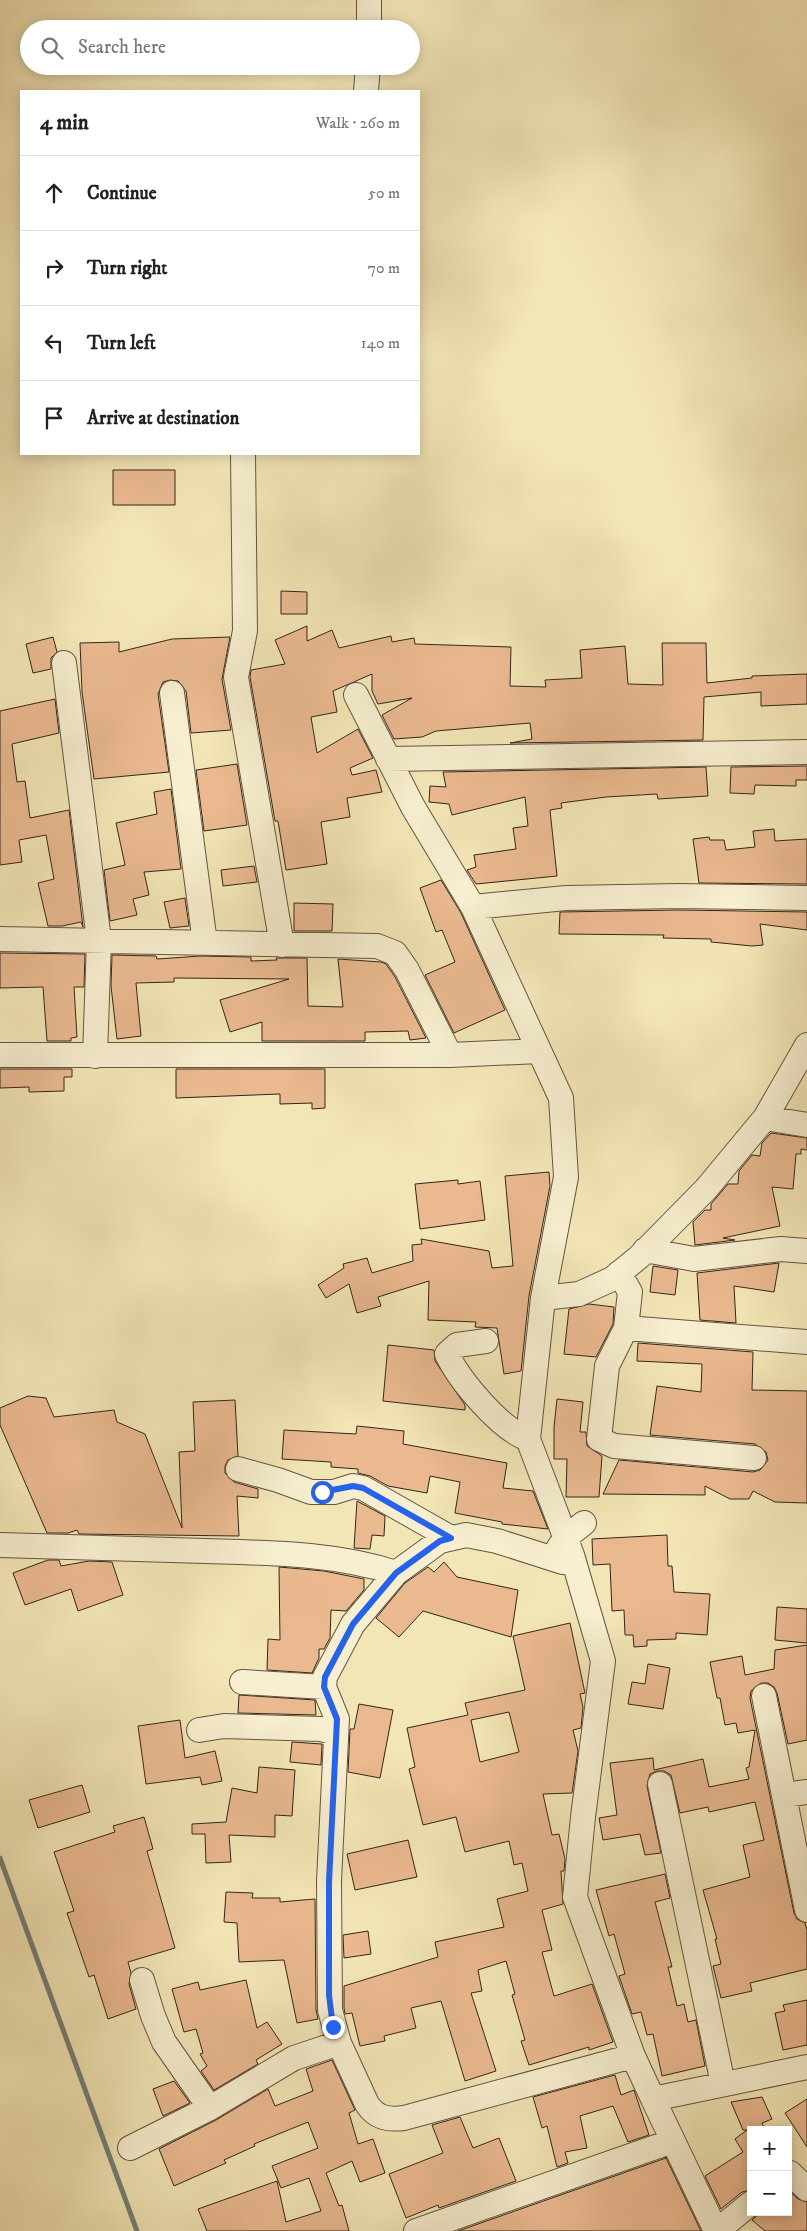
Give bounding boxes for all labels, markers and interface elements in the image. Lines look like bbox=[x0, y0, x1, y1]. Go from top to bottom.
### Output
search box bbox=[20, 20, 420, 75]
icon: search bbox=[38, 34, 66, 62]
text: Search here bbox=[78, 36, 166, 59]
text: 4 min bbox=[40, 110, 89, 136]
text: Walk · 260 m bbox=[316, 113, 400, 133]
icon: ahead bbox=[40, 179, 68, 207]
text: Continue bbox=[87, 182, 157, 205]
text: 50 m bbox=[368, 183, 400, 203]
icon: right bbox=[40, 254, 68, 282]
text: Turn right bbox=[87, 257, 167, 280]
text: 70 m bbox=[368, 258, 400, 278]
icon: left bbox=[40, 329, 68, 357]
text: Turn left bbox=[87, 332, 156, 355]
text: 140 m bbox=[361, 333, 400, 353]
icon: arrive bbox=[40, 404, 68, 432]
text: Arrive at destination bbox=[87, 407, 239, 430]
route start bbox=[311, 1481, 334, 1504]
route end bbox=[322, 2016, 345, 2039]
map controls bbox=[747, 2126, 792, 2216]
button: + bbox=[747, 2126, 792, 2171]
button: − bbox=[747, 2171, 792, 2216]

